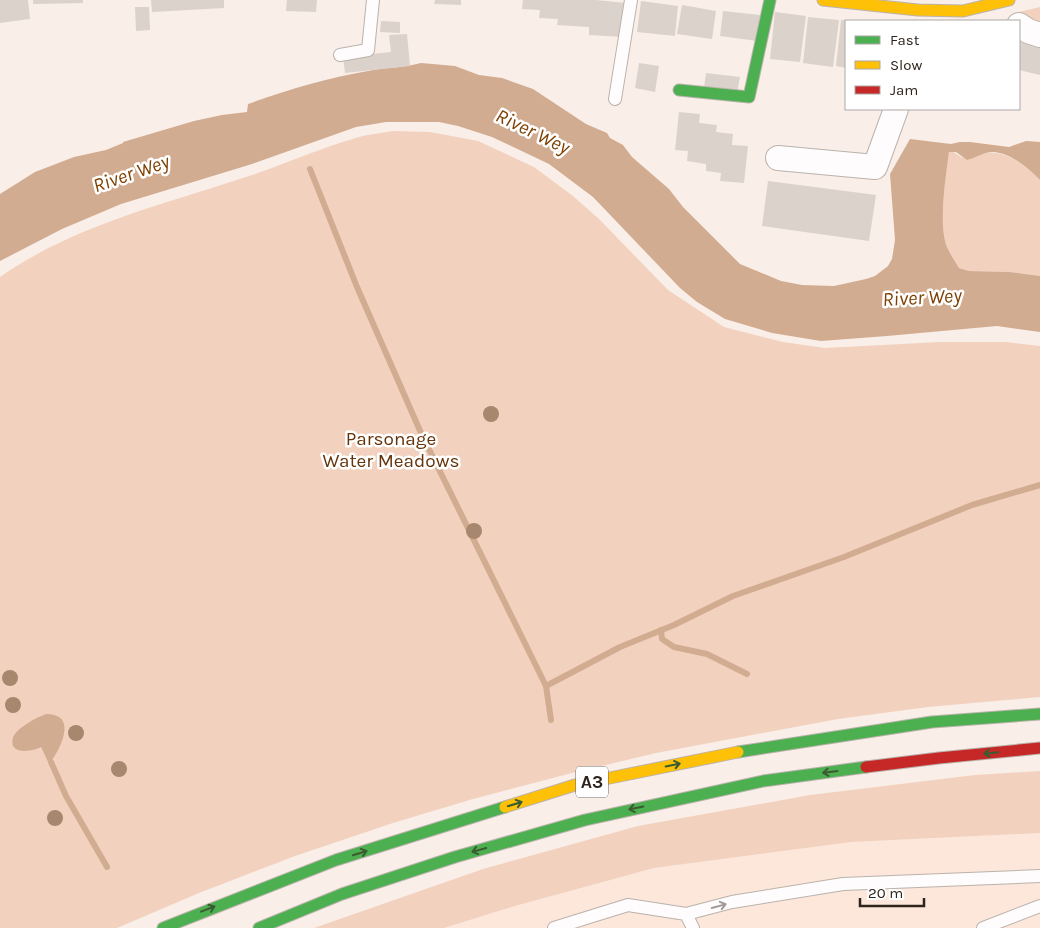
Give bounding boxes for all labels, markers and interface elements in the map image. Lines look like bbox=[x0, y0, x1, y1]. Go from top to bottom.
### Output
legend bbox=[845, 20, 1020, 110]
text: Fast bbox=[890, 31, 920, 49]
text: Slow bbox=[890, 56, 922, 74]
text: Jam bbox=[890, 81, 918, 99]
water label: River Wey bbox=[492, 104, 575, 160]
water label: River Wey bbox=[90, 149, 174, 197]
water label: River Wey bbox=[882, 284, 964, 311]
park label: Parsonage Water Meadows bbox=[323, 428, 459, 472]
one-way arrow bbox=[984, 748, 1000, 757]
one-way arrow bbox=[664, 760, 680, 770]
road number: A3 bbox=[576, 766, 608, 798]
one-way arrow bbox=[822, 767, 838, 777]
one-way arrow bbox=[507, 799, 523, 809]
one-way arrow bbox=[629, 804, 645, 814]
one-way arrow bbox=[472, 846, 488, 855]
one-way arrow bbox=[352, 847, 368, 857]
scale bar bbox=[860, 876, 924, 908]
text: 20 m bbox=[868, 884, 903, 902]
one-way arrow bbox=[710, 901, 726, 910]
one-way arrow bbox=[200, 904, 215, 913]

